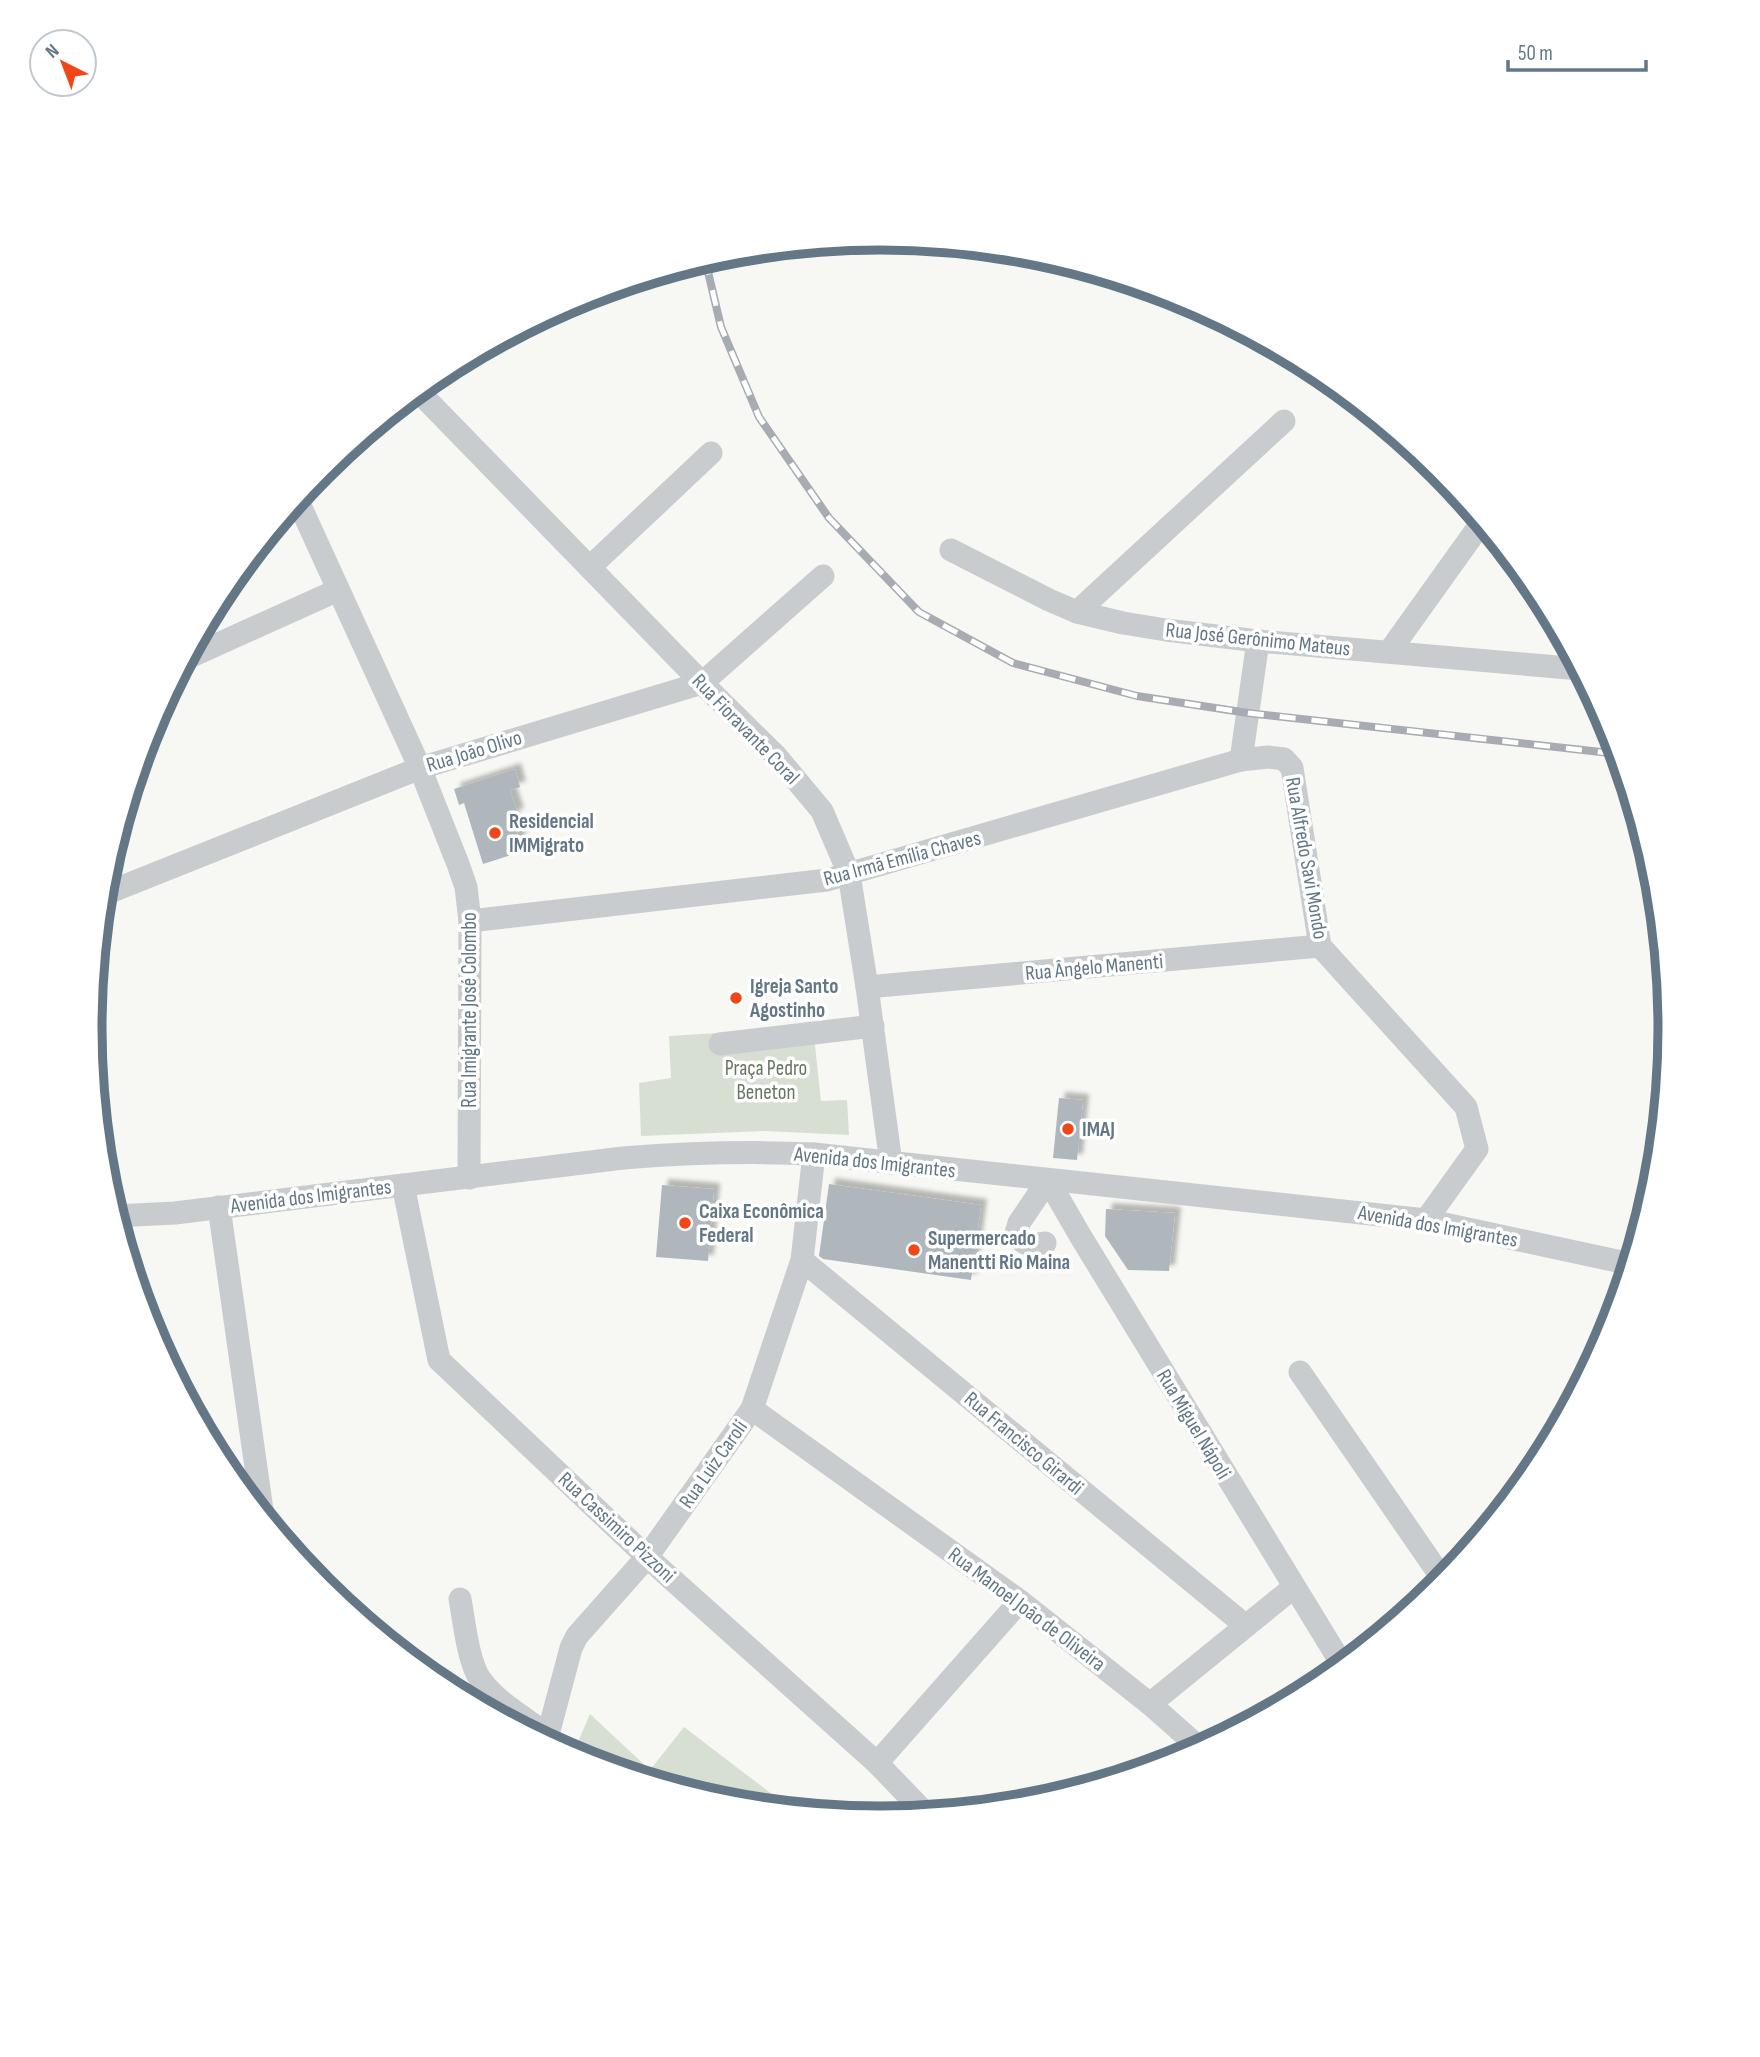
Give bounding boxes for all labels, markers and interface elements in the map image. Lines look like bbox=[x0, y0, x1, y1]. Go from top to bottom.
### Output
north arrow bbox=[28, 28, 98, 98]
scale bar bbox=[1508, 28, 1646, 72]
text: N bbox=[41, 40, 64, 63]
text: 50 m bbox=[1518, 41, 1553, 66]
street label: Rua José Gerônimo Mateus bbox=[1164, 617, 1352, 662]
street label: Rua Fioravante Coral bbox=[687, 669, 805, 790]
street label: Rua João Olivo bbox=[423, 725, 525, 778]
street label: Rua Alfredo Savi Mondo bbox=[1280, 775, 1333, 941]
place label: Residencial IMMigrato bbox=[509, 809, 594, 858]
marker: Residencial IMMigrato bbox=[487, 825, 503, 841]
street label: Rua Irmã Emília Chaves bbox=[821, 825, 984, 892]
street label: Rua Imigrante José Colombo bbox=[457, 912, 482, 1108]
street label: Rua Ângelo Manenti bbox=[1024, 949, 1164, 986]
place label: Igreja Santo Agostinho bbox=[749, 974, 838, 1023]
marker: Igreja Santo Agostinho bbox=[728, 990, 744, 1006]
park label: Praça Pedro Beneton bbox=[725, 1056, 807, 1105]
place label: IMAJ bbox=[1082, 1117, 1115, 1142]
marker: IMAJ bbox=[1060, 1121, 1076, 1137]
street label: Avenida dos Imigrantes bbox=[792, 1142, 957, 1183]
street label: Avenida dos Imigrantes bbox=[228, 1174, 393, 1219]
place label: Caixa Econômica Federal bbox=[699, 1199, 824, 1248]
street label: Avenida dos Imigrantes bbox=[1355, 1200, 1520, 1253]
marker: Caixa Econômica Federal bbox=[677, 1215, 693, 1231]
place label: Supermercado Manentti Rio Maina bbox=[928, 1226, 1070, 1275]
marker: Supermercado Manentti Rio Maina bbox=[906, 1242, 922, 1258]
street label: Rua Miguel Nápoli bbox=[1151, 1365, 1236, 1484]
street label: Rua Francisco Girardi bbox=[959, 1386, 1088, 1500]
street label: Rua Luiz Caroli bbox=[674, 1415, 753, 1513]
street label: Rua Cassimiro Pizzoni bbox=[553, 1467, 680, 1588]
street label: Rua Manoel João de Oliveira bbox=[943, 1542, 1110, 1677]

